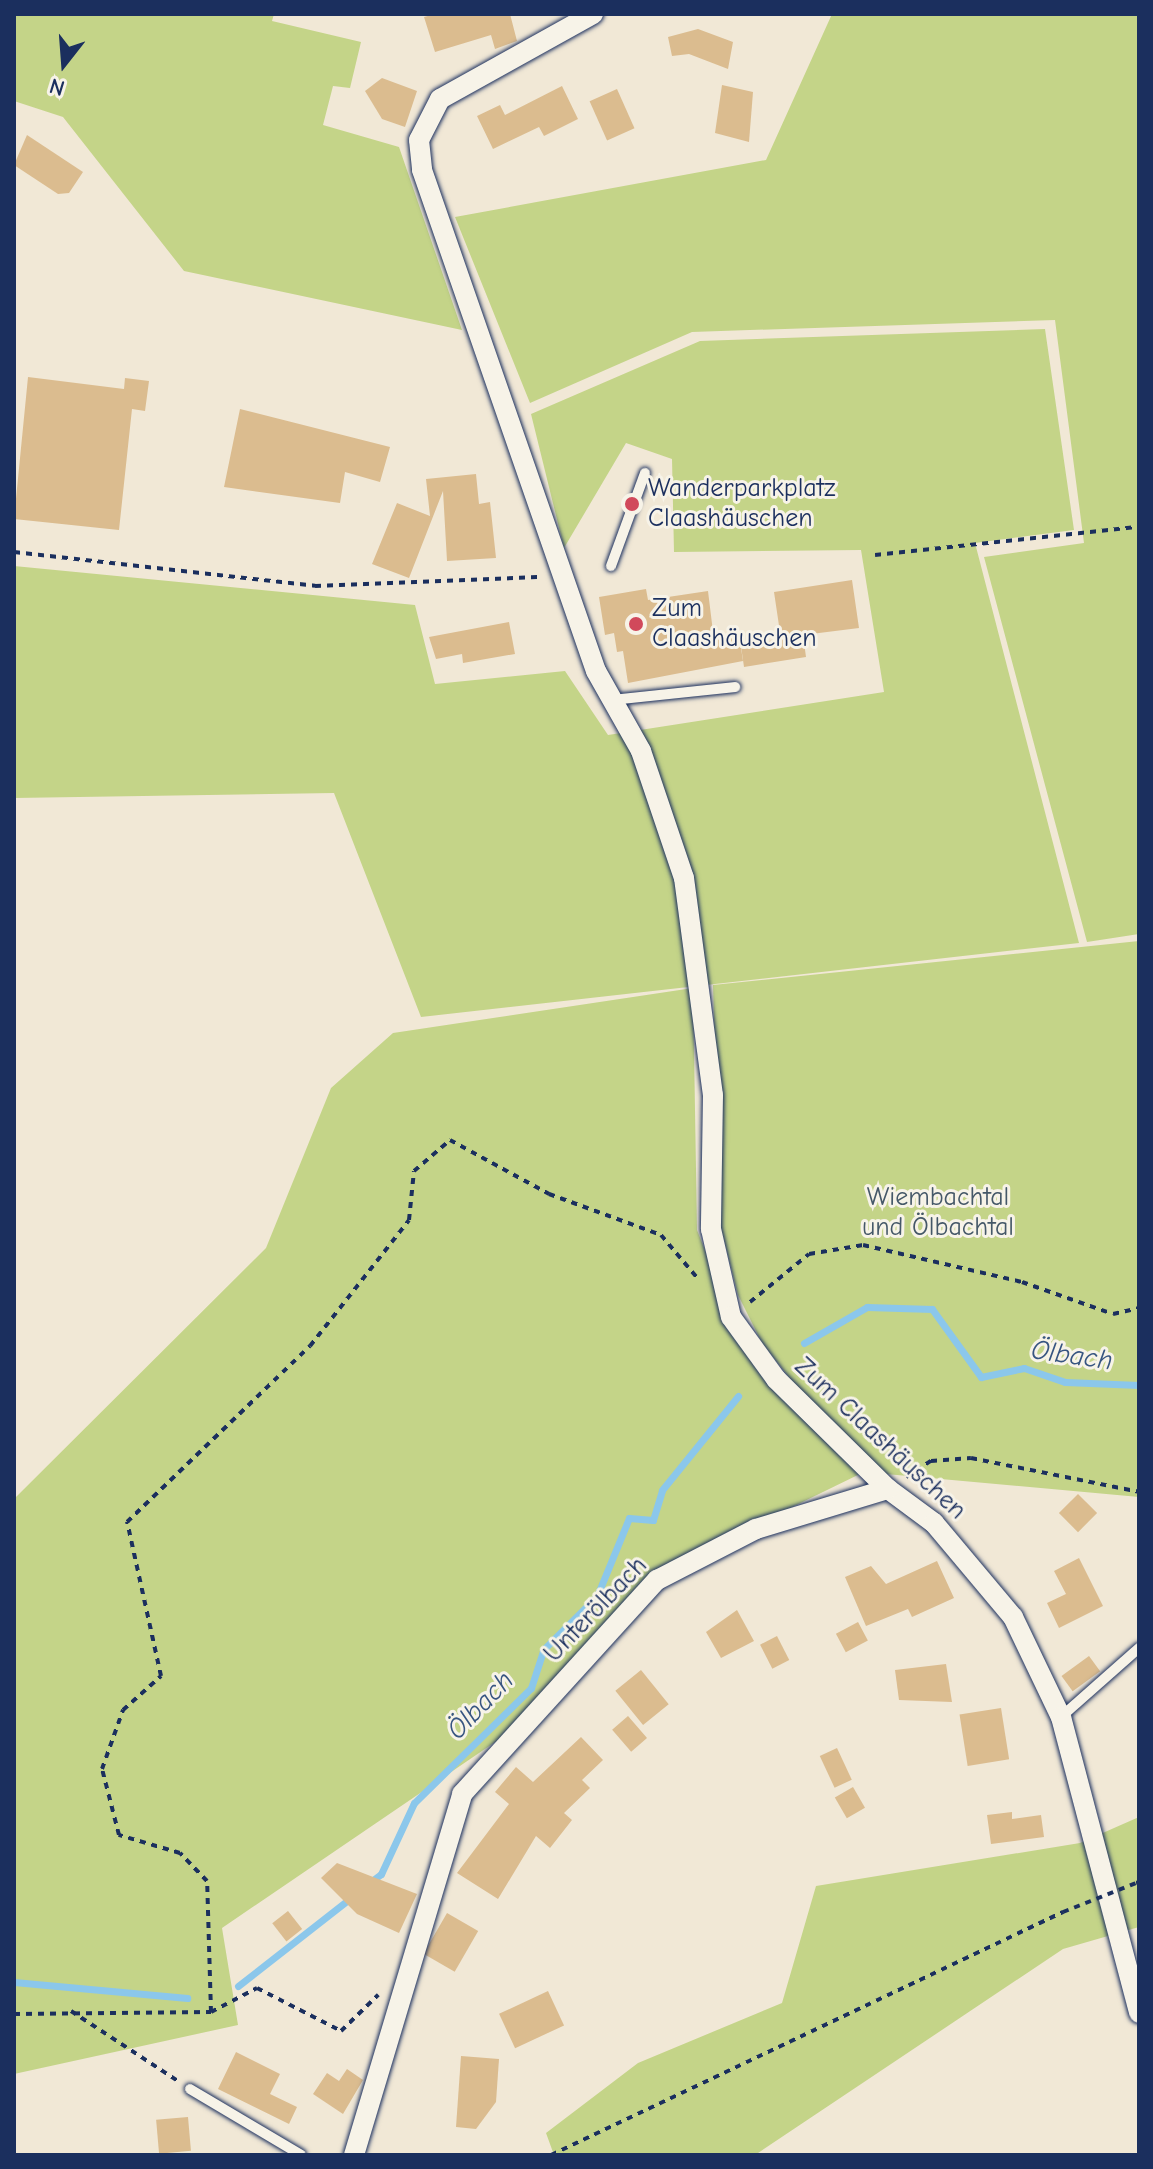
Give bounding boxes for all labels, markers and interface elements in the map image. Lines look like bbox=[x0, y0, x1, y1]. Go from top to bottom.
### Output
north arrow bbox=[24, 24, 104, 104]
text: N bbox=[46, 72, 68, 101]
place label: Wanderparkplatz Claashäuschen bbox=[648, 473, 835, 534]
marker: Wanderparkplatz Claashäuschen bbox=[623, 495, 641, 513]
place label: Zum Claashäuschen bbox=[652, 593, 817, 654]
marker: Zum Claashäuschen bbox=[627, 615, 645, 633]
park label: Wiembachtal und Ölbachtal bbox=[862, 1182, 1014, 1244]
water label: Ölbach bbox=[1029, 1333, 1115, 1377]
street label: Zum Claashäuschen bbox=[788, 1351, 972, 1527]
street label: Unterölbach bbox=[538, 1551, 654, 1669]
water label: Ölbach bbox=[439, 1664, 521, 1746]

